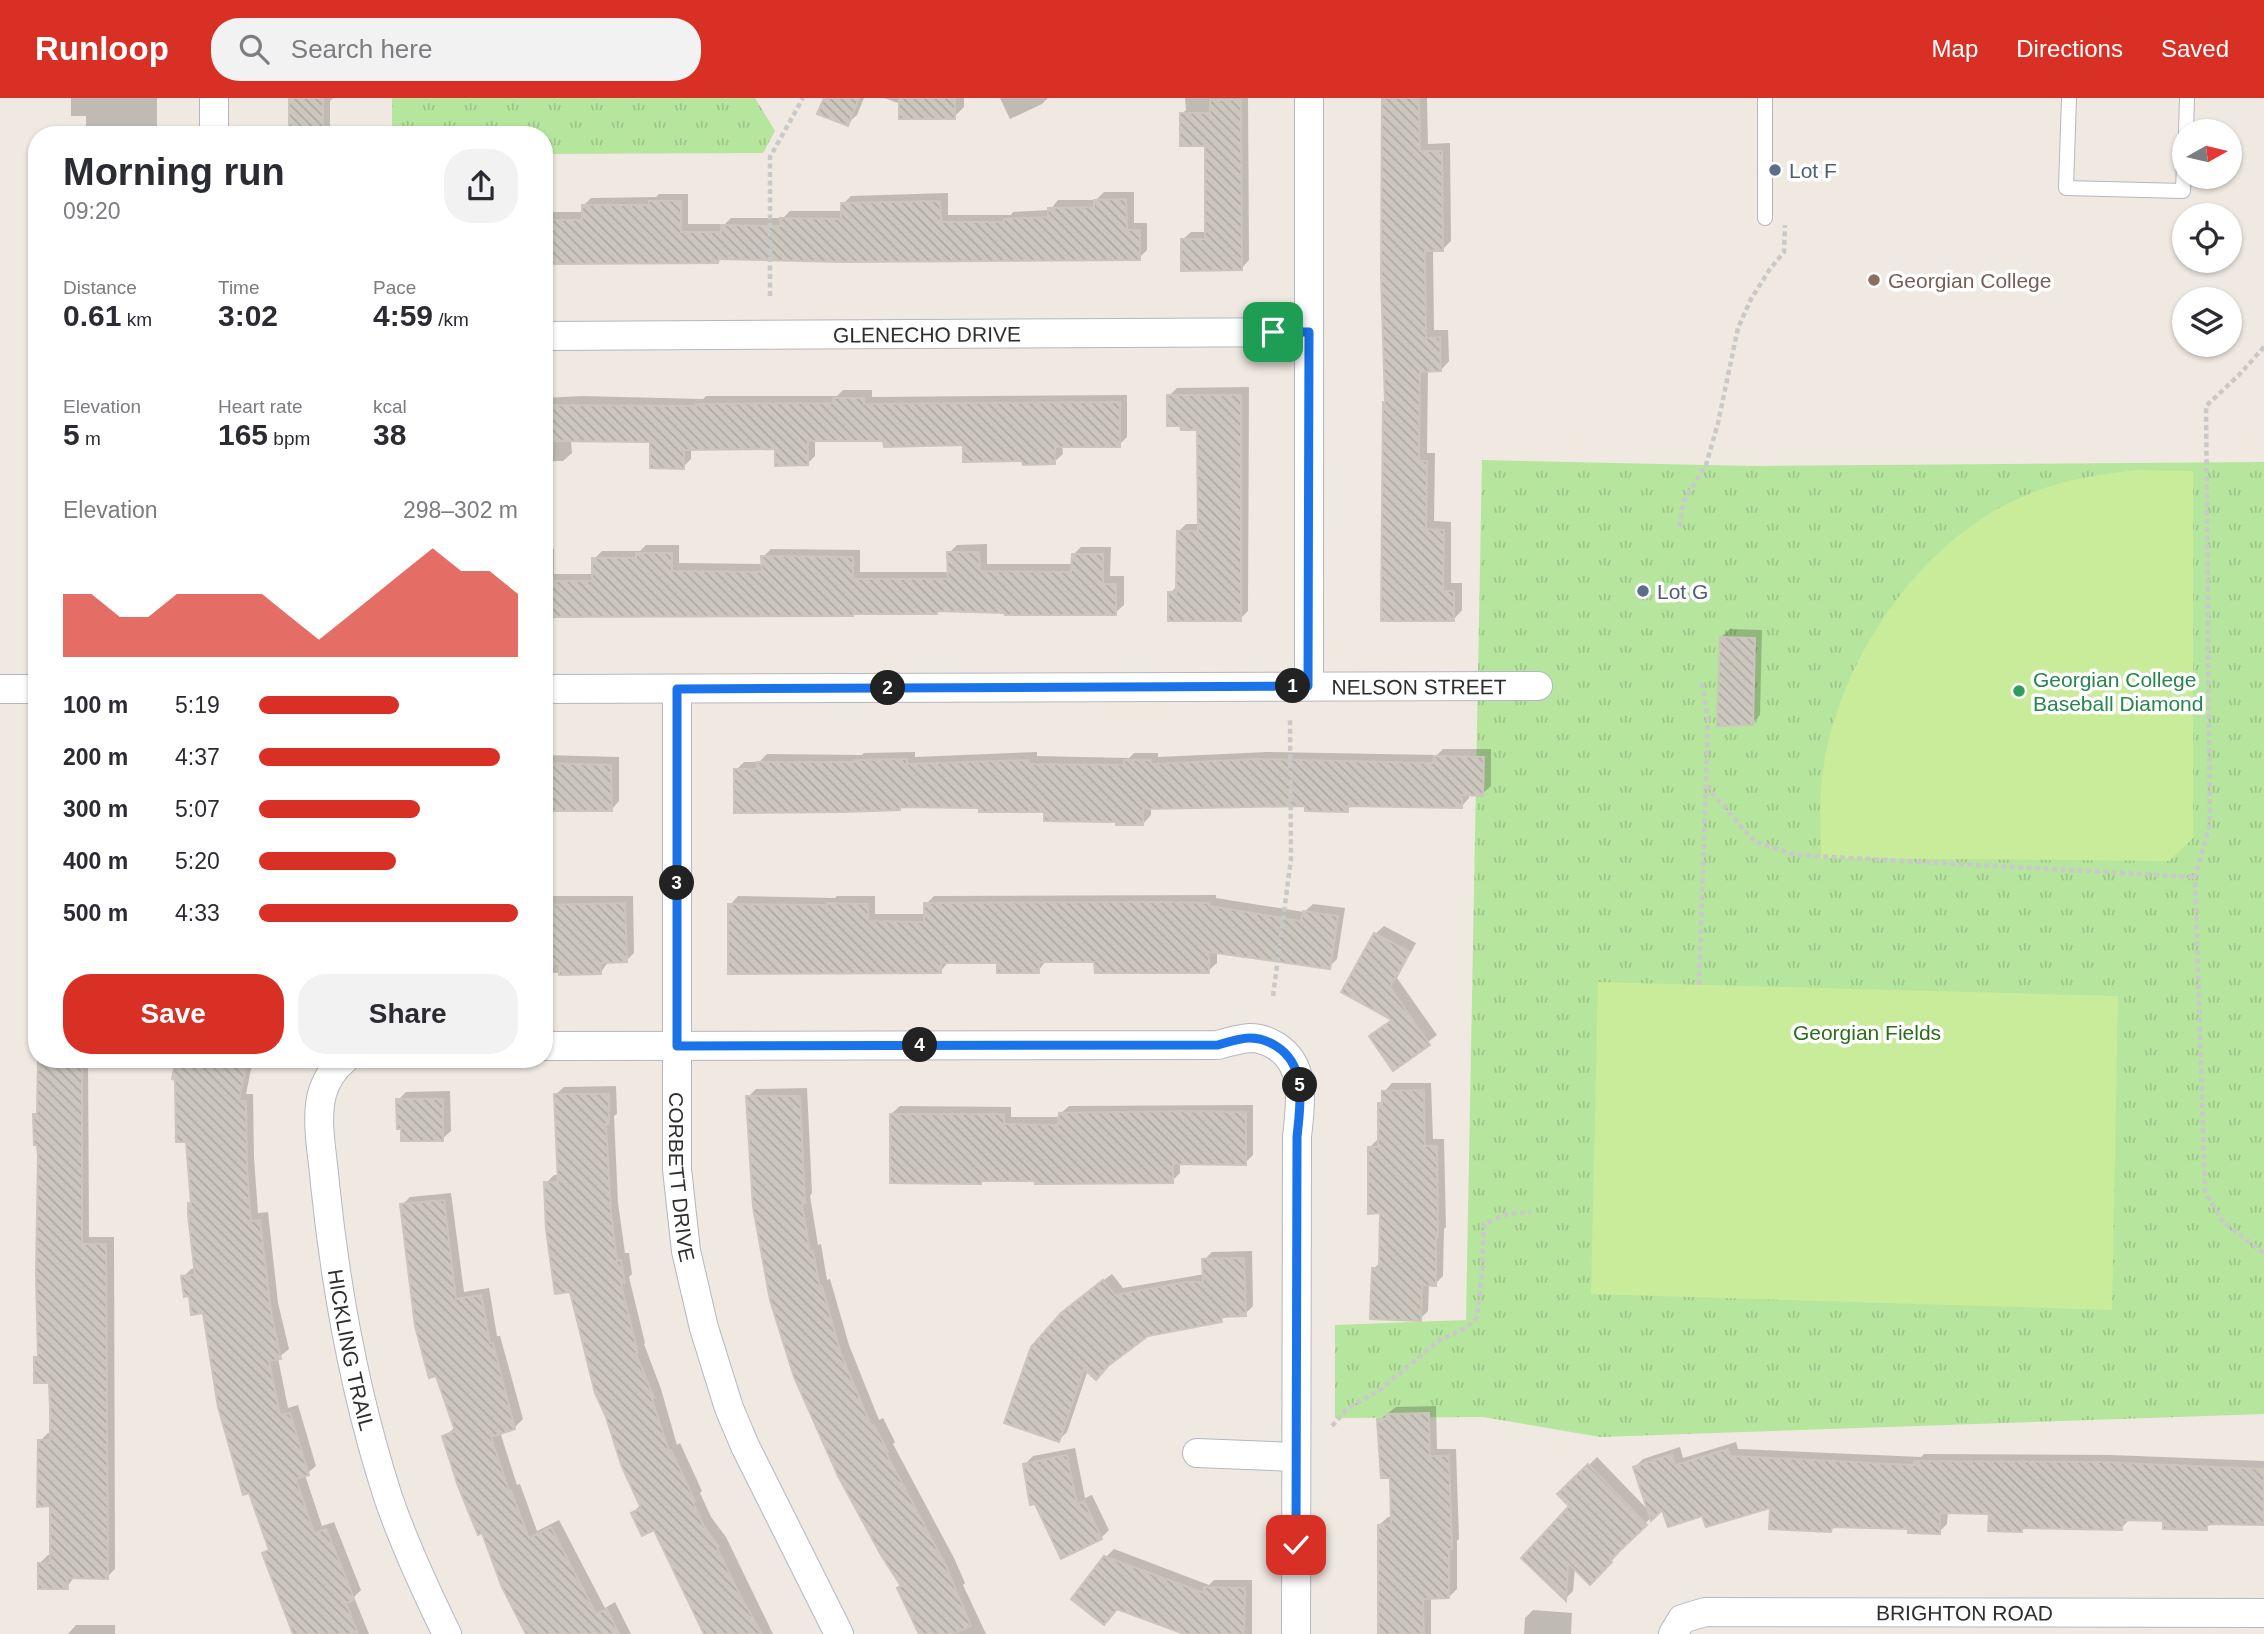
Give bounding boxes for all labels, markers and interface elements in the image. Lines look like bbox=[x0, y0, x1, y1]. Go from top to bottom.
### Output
search box bbox=[211, 18, 701, 81]
text: Runloop bbox=[35, 30, 169, 67]
icon: search bbox=[235, 30, 273, 68]
text: Search here bbox=[291, 34, 432, 64]
text: Map bbox=[1932, 35, 1978, 62]
text: Directions bbox=[2016, 35, 2123, 62]
text: Saved bbox=[2161, 35, 2229, 62]
north arrow bbox=[2172, 119, 2242, 189]
map controls bbox=[2172, 119, 2242, 357]
button: share bbox=[444, 149, 518, 223]
text: Morning run bbox=[63, 151, 285, 193]
place label: Lot F bbox=[1789, 159, 1837, 182]
marker: Lot F bbox=[1767, 162, 1783, 178]
text: 09:20 bbox=[63, 198, 121, 224]
button: locate bbox=[2172, 203, 2242, 273]
place label: Georgian College bbox=[1888, 269, 2051, 292]
marker: Georgian College bbox=[1866, 272, 1882, 288]
text: Distance bbox=[63, 277, 137, 298]
text: Time bbox=[218, 277, 260, 298]
text: Pace bbox=[373, 277, 416, 298]
button: layers bbox=[2172, 287, 2242, 357]
text: 0.61 bbox=[63, 299, 121, 332]
text: 3:02 bbox=[218, 299, 278, 332]
text: 4:59 bbox=[373, 299, 433, 332]
pin bbox=[1243, 302, 1303, 362]
text: km bbox=[121, 309, 152, 330]
text: /km bbox=[433, 309, 469, 330]
icon: arrive bbox=[1254, 313, 1292, 351]
street label: GLENECHO DRIVE bbox=[833, 322, 1021, 346]
text: Elevation bbox=[63, 396, 141, 417]
text: Heart rate bbox=[218, 396, 302, 417]
text: kcal bbox=[373, 396, 407, 417]
text: 5 bbox=[63, 418, 80, 451]
text: 165 bbox=[218, 418, 268, 451]
text: 38 bbox=[373, 418, 406, 451]
text: m bbox=[80, 428, 101, 449]
text: bpm bbox=[268, 428, 310, 449]
text: Elevation bbox=[63, 497, 158, 523]
text: 298–302 m bbox=[403, 497, 518, 523]
place label: Lot G bbox=[1657, 580, 1708, 603]
marker: Lot G bbox=[1635, 583, 1651, 599]
pin: 1 bbox=[1276, 668, 1310, 704]
place label: Georgian College Baseball Diamond bbox=[2033, 668, 2203, 715]
pin: 2 bbox=[870, 670, 906, 706]
text: 1 bbox=[1287, 675, 1298, 696]
street label: NELSON STREET bbox=[1331, 675, 1507, 698]
text: 2 bbox=[882, 677, 893, 698]
marker: Georgian College Baseball Diamond bbox=[2011, 683, 2027, 699]
text: 100 m bbox=[63, 692, 128, 718]
text: 5:19 bbox=[175, 692, 220, 718]
text: 200 m bbox=[63, 744, 128, 770]
text: 4:37 bbox=[175, 744, 220, 770]
text: 300 m bbox=[63, 796, 128, 822]
text: 5:07 bbox=[175, 796, 220, 822]
text: 400 m bbox=[63, 848, 128, 874]
text: 5:20 bbox=[175, 848, 220, 874]
pin: 3 bbox=[660, 866, 694, 900]
text: 3 bbox=[671, 872, 682, 893]
text: 500 m bbox=[63, 900, 128, 926]
text: 4:33 bbox=[175, 900, 220, 926]
button: Save bbox=[63, 974, 284, 1054]
button: Share bbox=[298, 974, 518, 1054]
park label: Georgian Fields bbox=[1793, 1021, 1941, 1044]
pin: 4 bbox=[902, 1028, 937, 1062]
text: 4 bbox=[914, 1034, 925, 1055]
pin: 5 bbox=[1282, 1068, 1318, 1102]
text: 5 bbox=[1294, 1074, 1305, 1095]
street label: CORBETT DRIVE bbox=[665, 1092, 700, 1264]
street label: HICKLING TRAIL bbox=[324, 1267, 379, 1433]
pin bbox=[1266, 1515, 1326, 1575]
icon: check bbox=[1277, 1526, 1315, 1564]
street label: BRIGHTON ROAD bbox=[1876, 1601, 2053, 1624]

